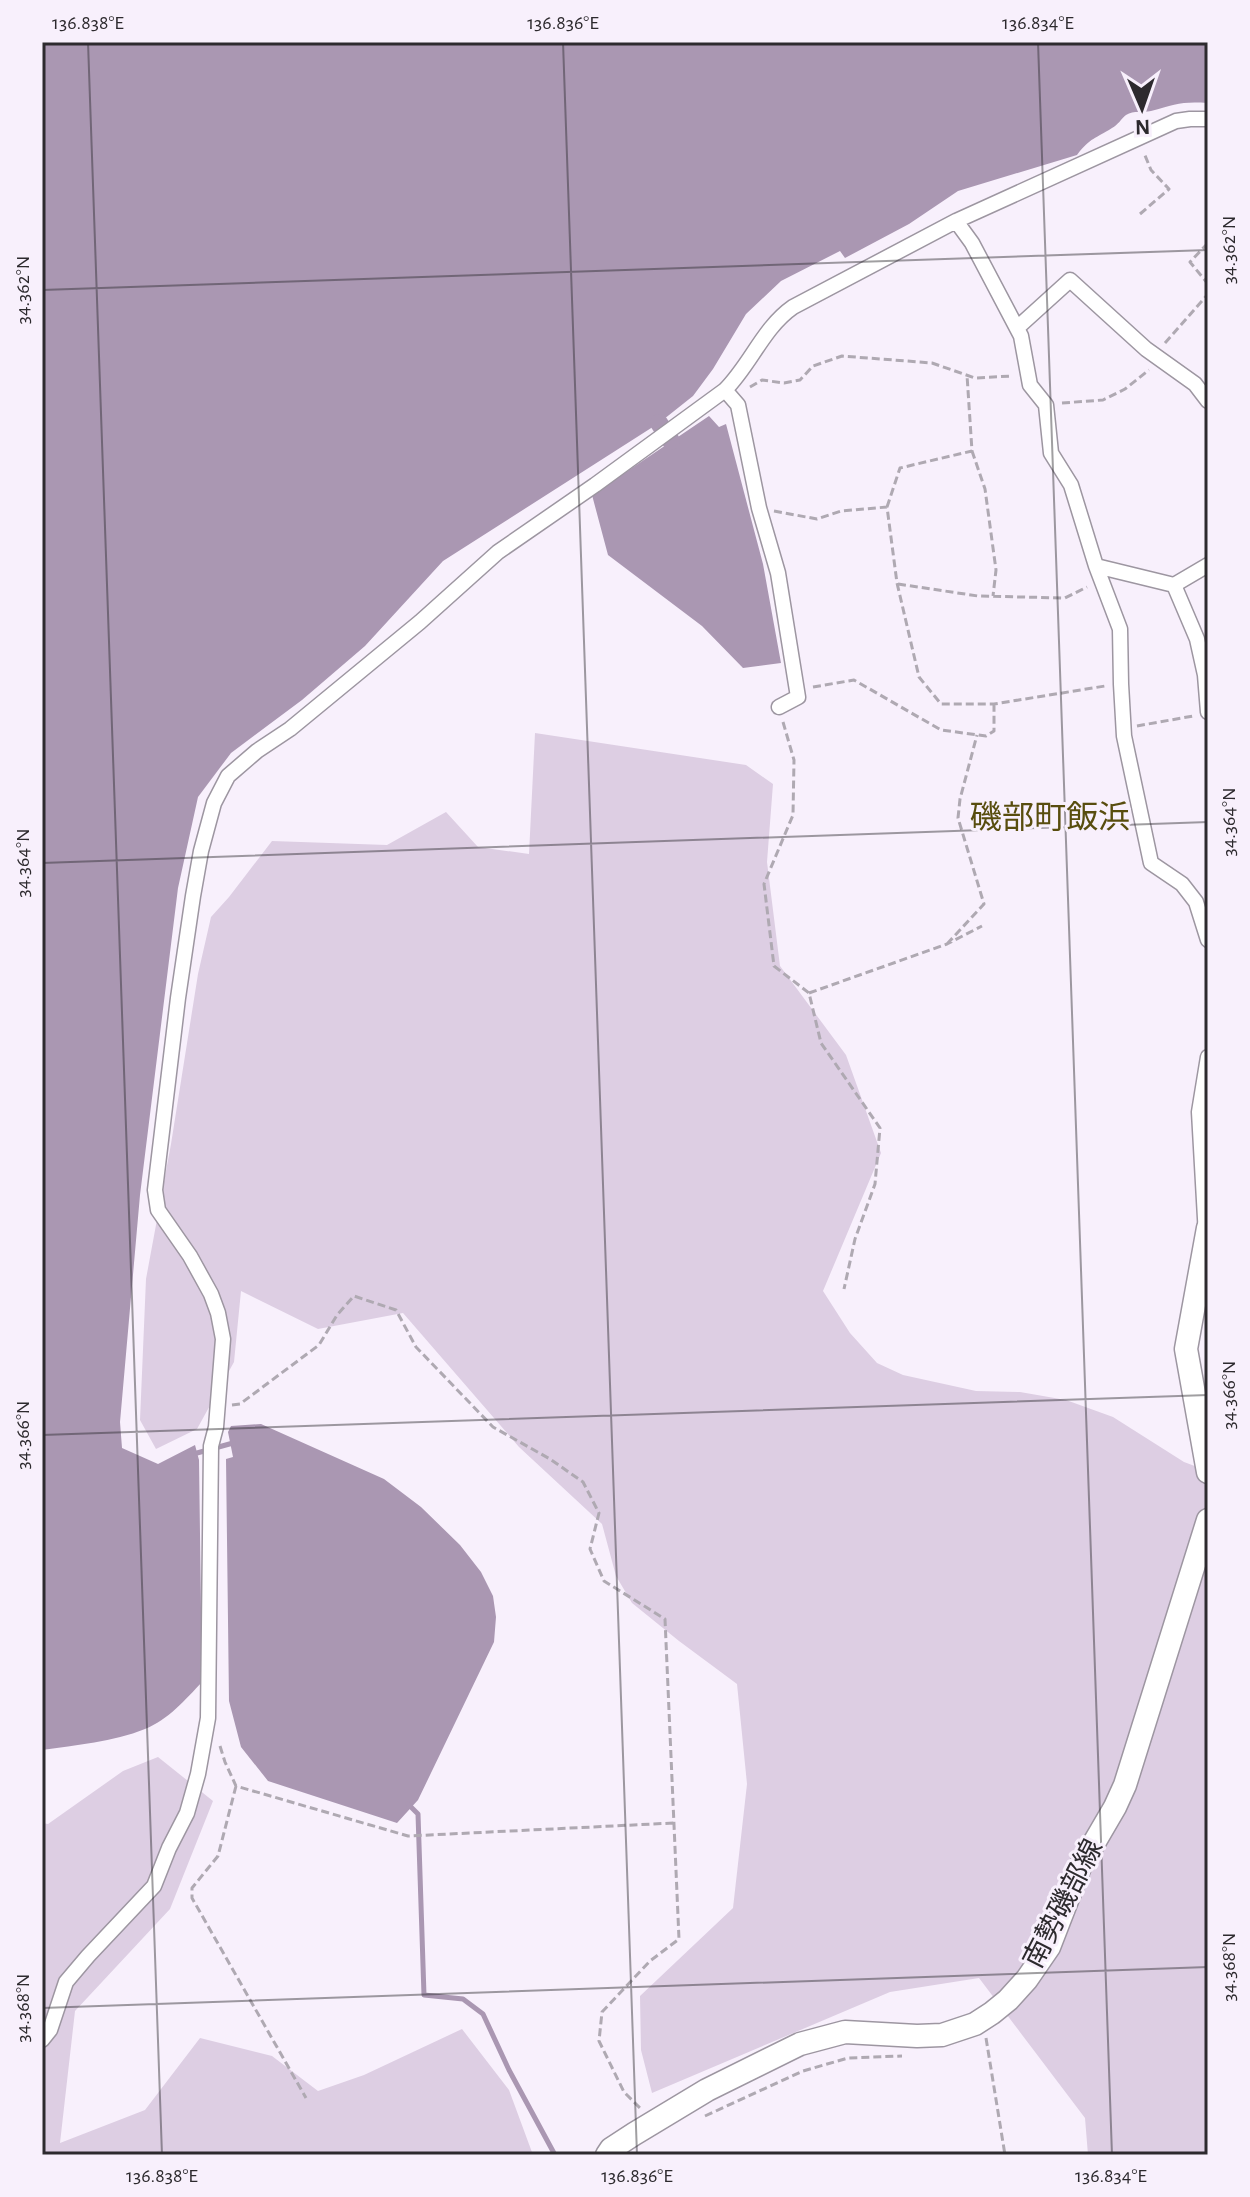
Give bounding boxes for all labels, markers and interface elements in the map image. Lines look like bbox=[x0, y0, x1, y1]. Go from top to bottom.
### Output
text: 136.838°E bbox=[52, 13, 124, 33]
text: 136.836°E bbox=[527, 13, 599, 33]
text: 136.834°E bbox=[1002, 13, 1074, 33]
north arrow bbox=[1102, 68, 1182, 148]
text: N bbox=[1135, 116, 1151, 138]
text: 34.362°N bbox=[1219, 216, 1239, 284]
text: 34.362°N bbox=[13, 256, 33, 324]
text: 34.364°N bbox=[1219, 787, 1239, 857]
district label: 磯部町飯浜 bbox=[970, 800, 1130, 834]
text: 34.364°N bbox=[13, 828, 33, 898]
text: 34.366°N bbox=[1219, 1361, 1239, 1430]
text: 34.366°N bbox=[13, 1401, 33, 1470]
street label: 南勢磯部線 bbox=[1018, 1834, 1108, 1973]
text: 34.368°N bbox=[1219, 1932, 1239, 2002]
text: 34.368°N bbox=[13, 1973, 33, 2043]
text: 136.838°E bbox=[126, 2166, 198, 2186]
text: 136.836°E bbox=[601, 2166, 673, 2186]
text: 136.834°E bbox=[1075, 2166, 1147, 2186]

